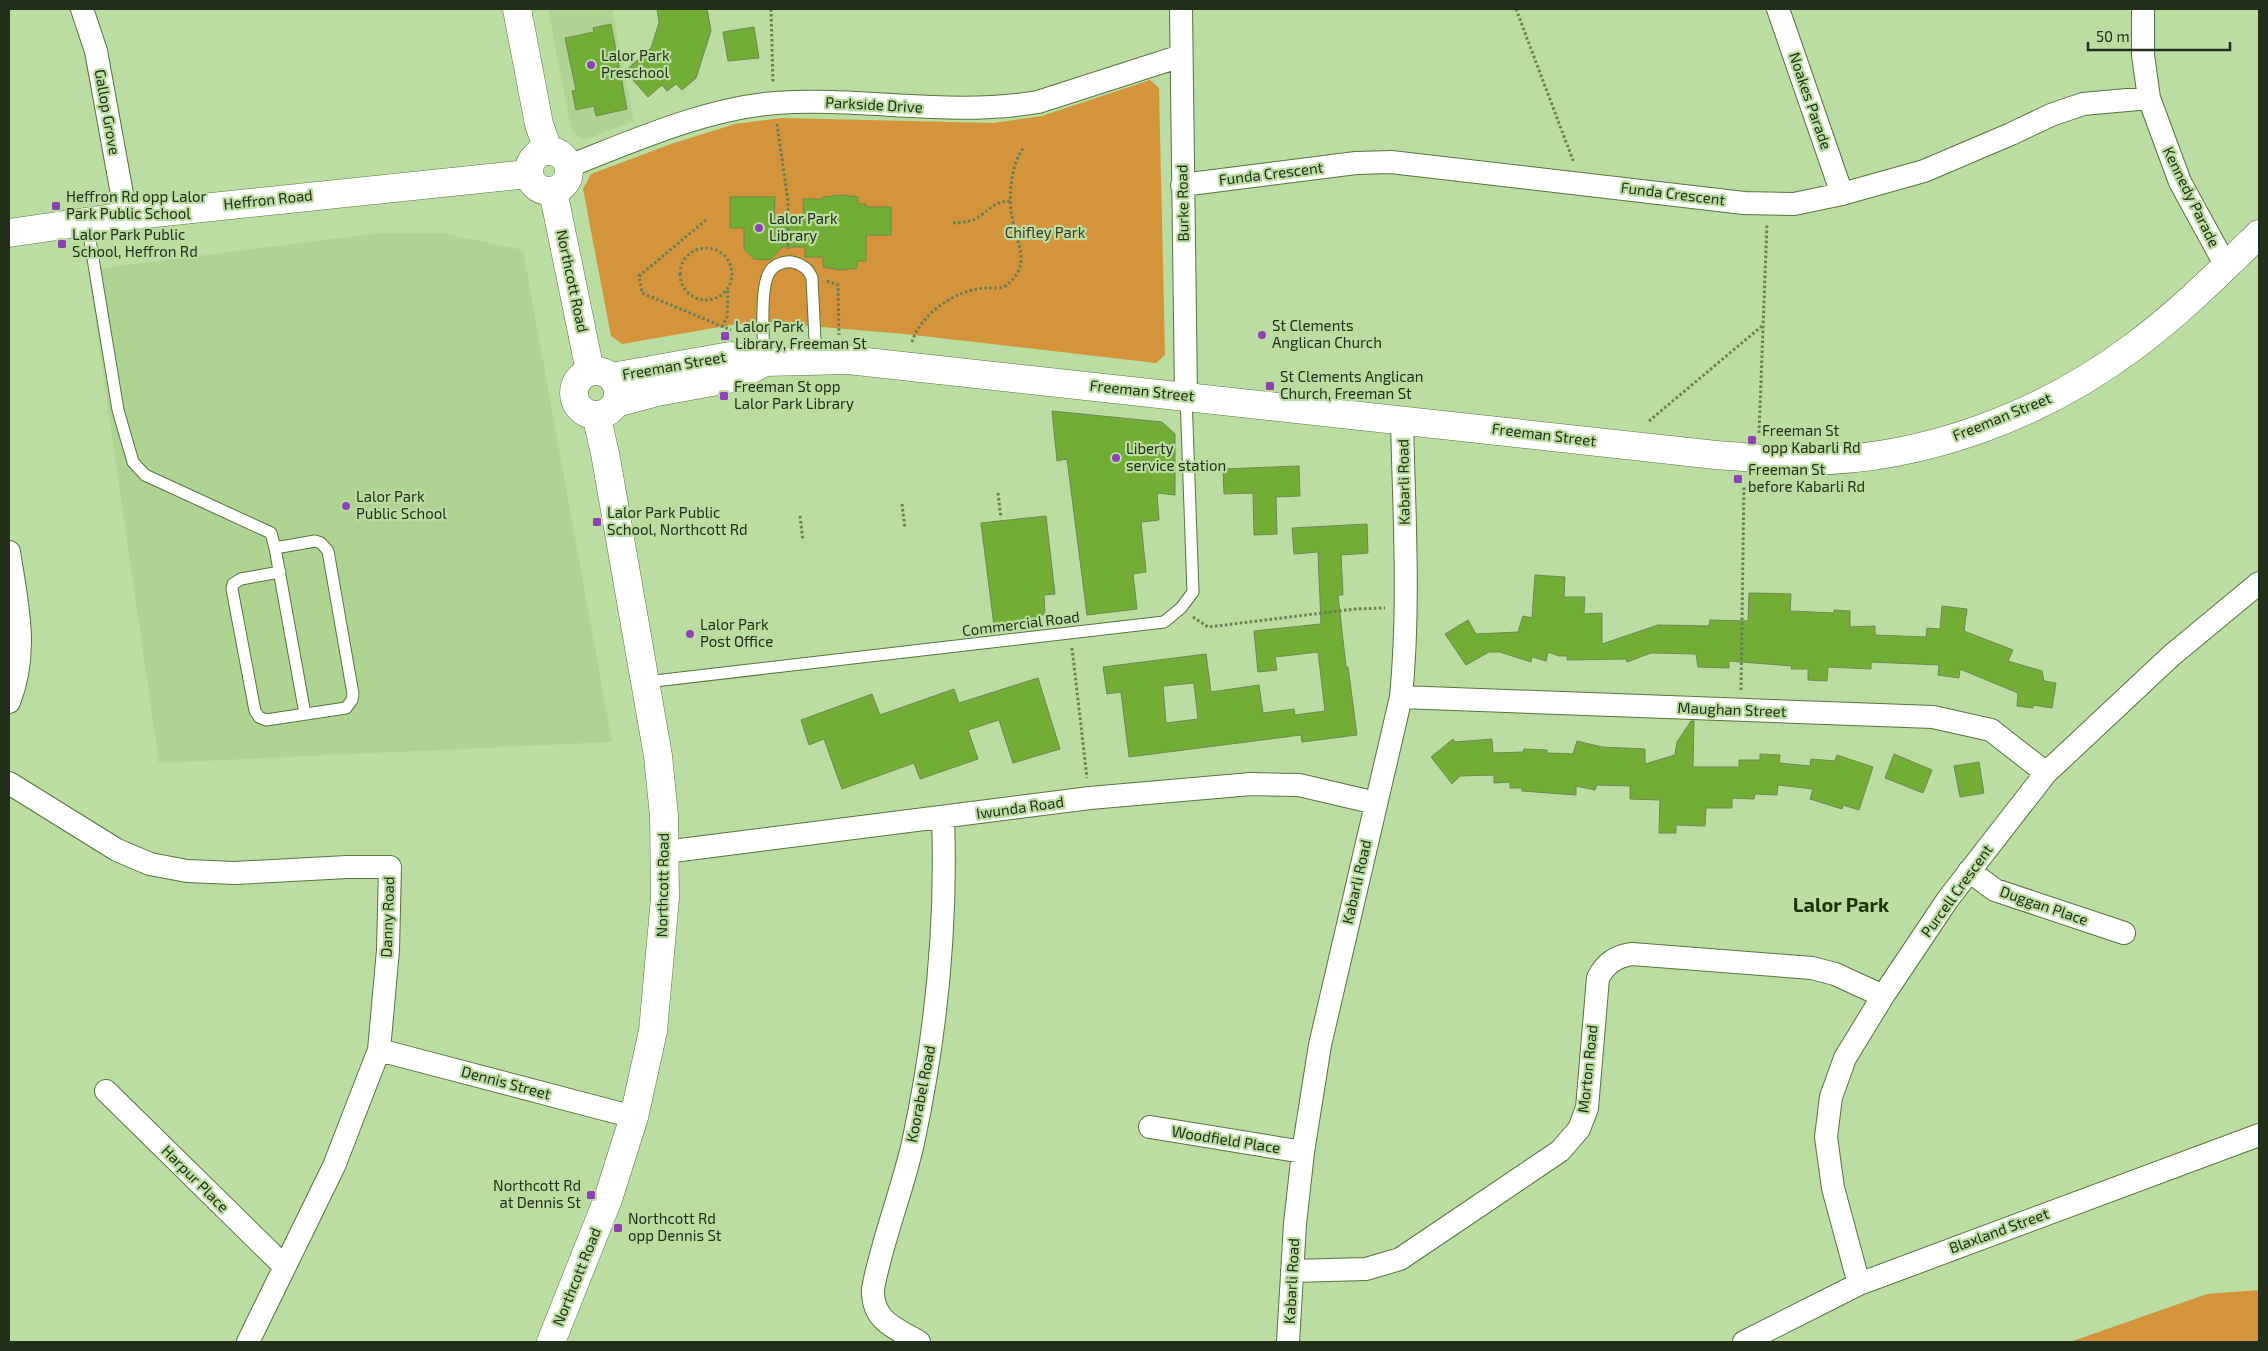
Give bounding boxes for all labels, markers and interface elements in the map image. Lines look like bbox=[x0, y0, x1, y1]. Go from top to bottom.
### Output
scale bar bbox=[2088, 20, 2230, 52]
text: 50 m bbox=[2096, 27, 2130, 45]
place label: Lalor Park Preschool bbox=[601, 46, 670, 81]
street label: Noakes Parade bbox=[1786, 50, 1836, 152]
marker: Lalor Park Preschool bbox=[585, 59, 597, 71]
street label: Gallop Grove bbox=[92, 68, 124, 156]
street label: Parkside Drive bbox=[825, 92, 923, 116]
street label: Kennedy Parade bbox=[2160, 143, 2224, 250]
street label: Funda Crescent bbox=[1218, 158, 1324, 188]
street label: Burke Road bbox=[1172, 164, 1192, 242]
street label: Funda Crescent bbox=[1620, 178, 1727, 208]
street label: Heffron Road bbox=[222, 185, 313, 213]
place label: Heffron Rd opp Lalor Park Public School bbox=[66, 187, 207, 222]
marker: Heffron Rd opp Lalor Park Public School bbox=[50, 200, 62, 212]
place label: Lalor Park Library bbox=[769, 209, 838, 244]
marker: Lalor Park Library bbox=[753, 222, 765, 234]
park label: Chifley Park bbox=[1005, 223, 1086, 241]
place label: Lalor Park Public School, Heffron Rd bbox=[72, 225, 198, 260]
street label: Northcott Road bbox=[553, 228, 593, 334]
marker: Lalor Park Public School, Heffron Rd bbox=[56, 238, 68, 250]
place label: St Clements Anglican Church bbox=[1272, 316, 1382, 351]
place label: Lalor Park Library, Freeman St bbox=[735, 317, 867, 352]
marker: St Clements Anglican Church bbox=[1256, 329, 1268, 341]
marker: Lalor Park Library, Freeman St bbox=[719, 330, 731, 342]
street label: Freeman Street bbox=[621, 347, 727, 383]
place label: St Clements Anglican Church, Freeman St bbox=[1280, 367, 1424, 402]
street label: Freeman Street bbox=[1089, 376, 1195, 404]
place label: Freeman St opp Lalor Park Library bbox=[734, 377, 854, 412]
marker: St Clements Anglican Church, Freeman St bbox=[1264, 380, 1276, 392]
street label: Freeman Street bbox=[1950, 388, 2054, 444]
marker: Freeman St opp Lalor Park Library bbox=[718, 390, 730, 402]
street label: Freeman Street bbox=[1491, 419, 1598, 449]
place label: Freeman St opp Kabarli Rd bbox=[1762, 421, 1861, 456]
marker: Freeman St opp Kabarli Rd bbox=[1746, 434, 1758, 446]
place label: Liberty service station bbox=[1126, 439, 1226, 474]
street label: Kabarli Road bbox=[1393, 439, 1413, 525]
marker: Liberty service station bbox=[1110, 452, 1122, 464]
place label: Freeman St before Kabarli Rd bbox=[1748, 460, 1865, 495]
marker: Freeman St before Kabarli Rd bbox=[1732, 473, 1744, 485]
place label: Lalor Park Public School bbox=[356, 487, 447, 522]
marker: Lalor Park Public School bbox=[340, 500, 352, 512]
place label: Lalor Park Public School, Northcott Rd bbox=[607, 503, 748, 538]
marker: Lalor Park Public School, Northcott Rd bbox=[591, 516, 603, 528]
street label: Commercial Road bbox=[961, 607, 1081, 639]
place label: Lalor Park Post Office bbox=[700, 615, 773, 650]
marker: Lalor Park Post Office bbox=[684, 628, 696, 640]
street label: Maughan Street bbox=[1677, 698, 1787, 720]
street label: Iwunda Road bbox=[975, 792, 1065, 822]
street label: Northcott Road bbox=[652, 833, 672, 937]
street label: Kabarli Road bbox=[1338, 838, 1374, 926]
street label: Purcell Crescent bbox=[1917, 840, 1996, 940]
street label: Danny Road bbox=[377, 876, 397, 958]
street label: Duggan Place bbox=[1998, 882, 2091, 929]
district label: Lalor Park bbox=[1793, 892, 1890, 916]
street label: Morton Road bbox=[1573, 1024, 1601, 1114]
street label: Koorabel Road bbox=[902, 1044, 938, 1144]
street label: Dennis Street bbox=[460, 1061, 553, 1103]
street label: Woodfield Place bbox=[1170, 1122, 1282, 1157]
street label: Harpur Place bbox=[158, 1141, 233, 1216]
place label: Northcott Rd at Dennis St bbox=[493, 1176, 581, 1211]
marker: Northcott Rd at Dennis St bbox=[585, 1189, 597, 1201]
street label: Blaxland Street bbox=[1946, 1204, 2051, 1256]
place label: Northcott Rd opp Dennis St bbox=[628, 1209, 722, 1244]
marker: Northcott Rd opp Dennis St bbox=[612, 1222, 624, 1234]
street label: Northcott Road bbox=[548, 1225, 604, 1328]
street label: Kabarli Road bbox=[1280, 1238, 1302, 1324]

